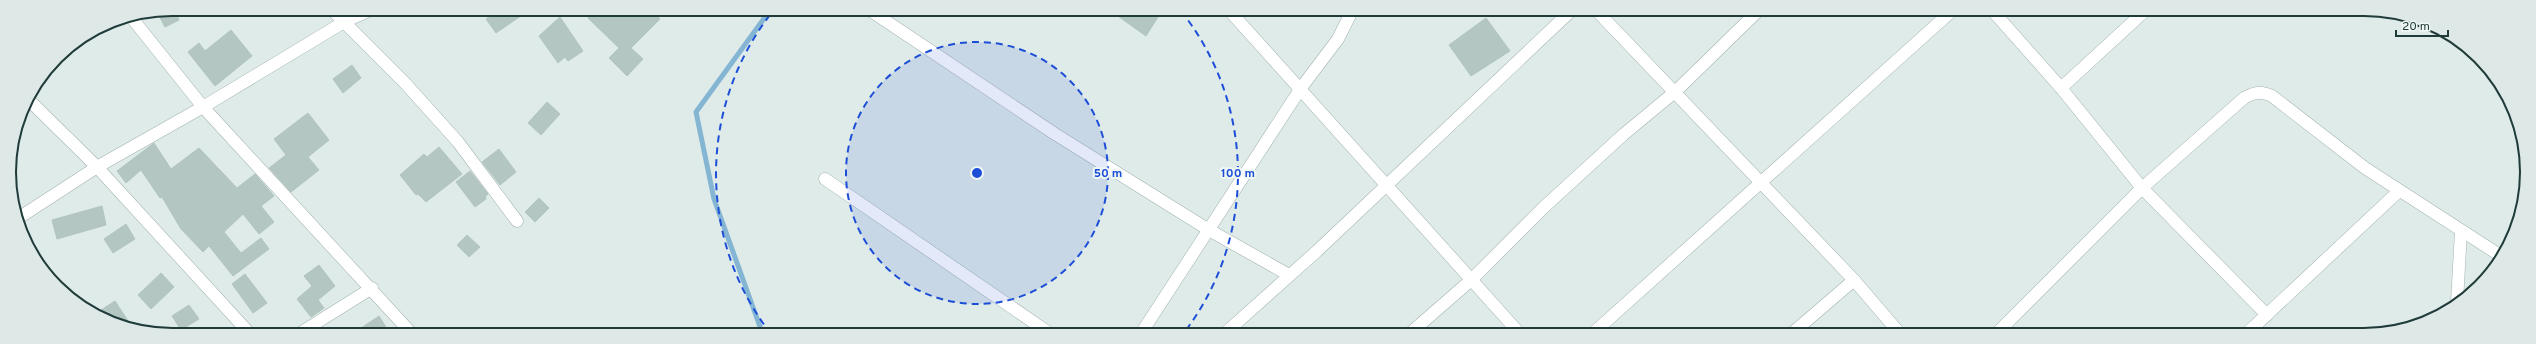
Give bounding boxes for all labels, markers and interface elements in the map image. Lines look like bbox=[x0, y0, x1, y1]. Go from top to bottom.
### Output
scale bar bbox=[2396, 12, 2448, 38]
text: 20 m bbox=[2402, 19, 2430, 35]
centre of rings bbox=[970, 166, 984, 180]
text: 50 m bbox=[1094, 166, 1122, 182]
text: 100 m bbox=[1221, 166, 1255, 182]

